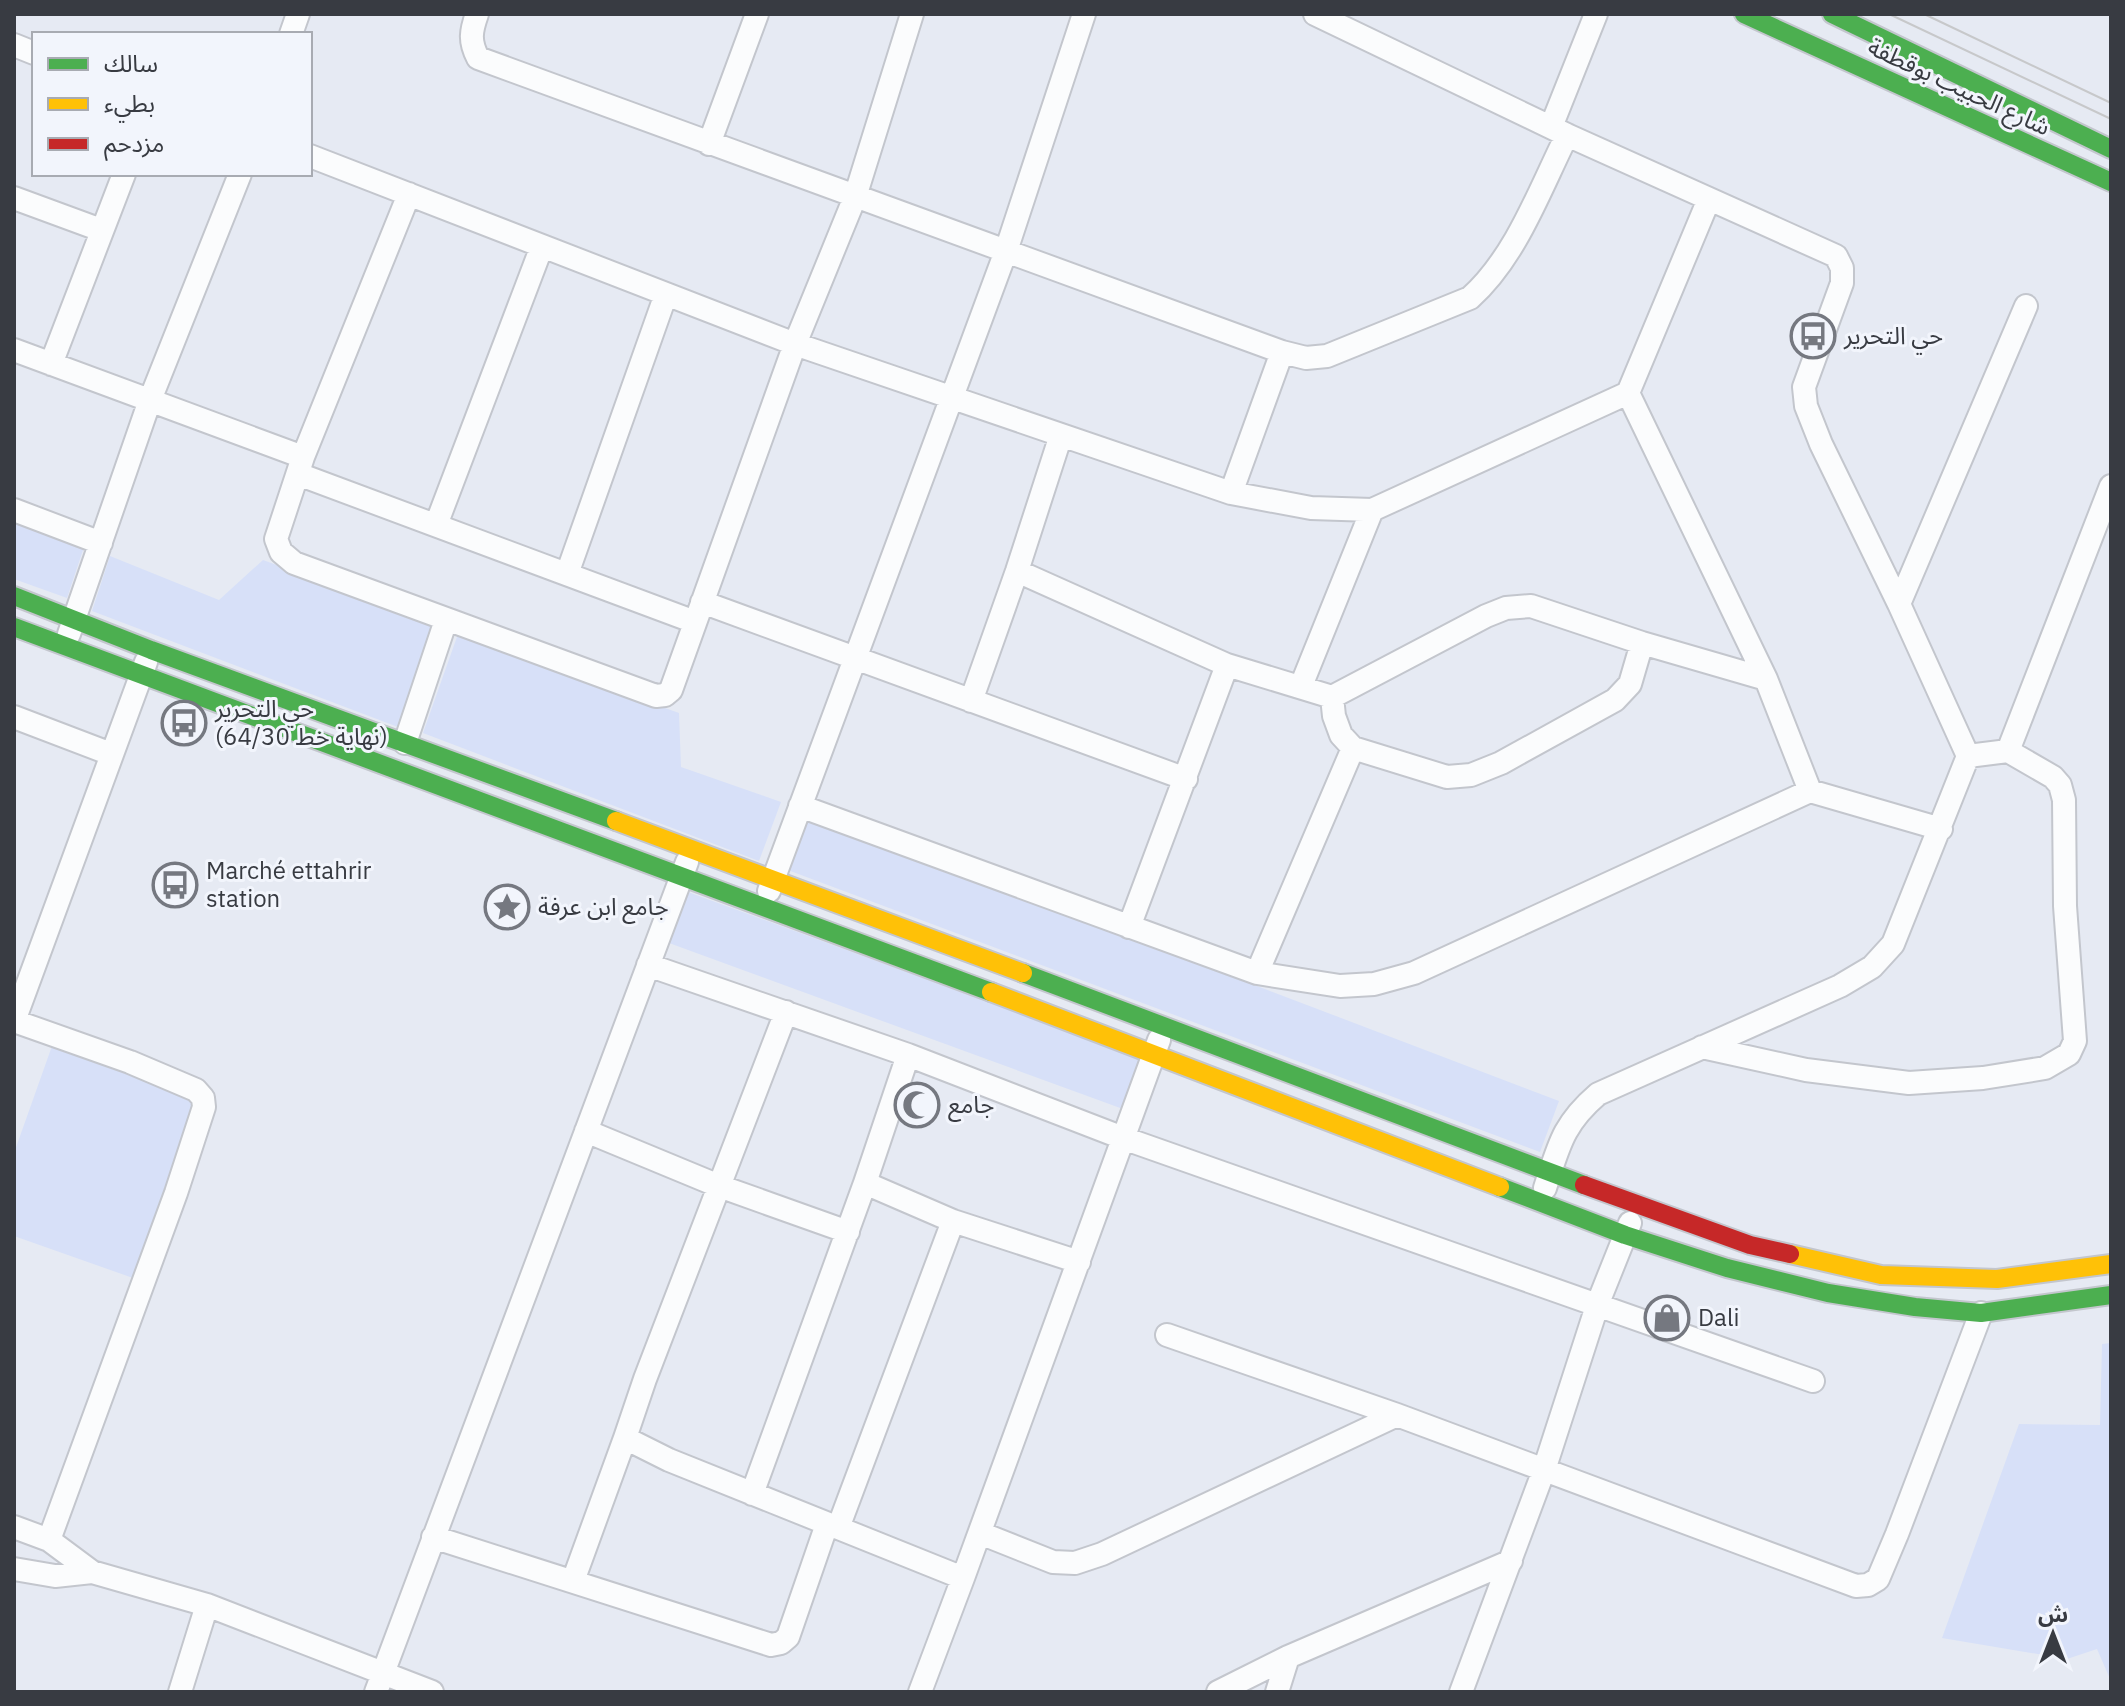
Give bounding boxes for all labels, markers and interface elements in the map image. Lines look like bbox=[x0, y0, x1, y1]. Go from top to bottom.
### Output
street label: شارع الحبيب بوقطفة bbox=[1862, 30, 2056, 144]
legend bbox=[32, 32, 312, 176]
text: سالك bbox=[104, 47, 158, 79]
text: بطيء bbox=[104, 87, 155, 123]
text: مزدحم bbox=[104, 127, 164, 161]
bus stop icon: حي التحرير bbox=[1789, 312, 1837, 360]
place label: حي التحرير bbox=[1843, 319, 1943, 355]
place label: حي التحرير (نهاية خط 64/30) bbox=[214, 692, 388, 752]
bus stop icon: حي التحرير (نهاية خط 64/30) bbox=[160, 699, 208, 747]
place label: Marché ettahrir station bbox=[206, 854, 372, 914]
bus stop icon: Marché ettahrir station bbox=[151, 861, 199, 909]
place icon: جامع ابن عرفة bbox=[483, 883, 531, 931]
place label: جامع ابن عرفة bbox=[538, 890, 669, 924]
mosque icon: جامع bbox=[893, 1081, 941, 1129]
place label: جامع bbox=[948, 1088, 994, 1122]
shop icon: Dali bbox=[1643, 1294, 1691, 1342]
place label: Dali bbox=[1698, 1301, 1739, 1333]
north arrow bbox=[2013, 1594, 2093, 1674]
text: ش bbox=[2038, 1599, 2068, 1628]

